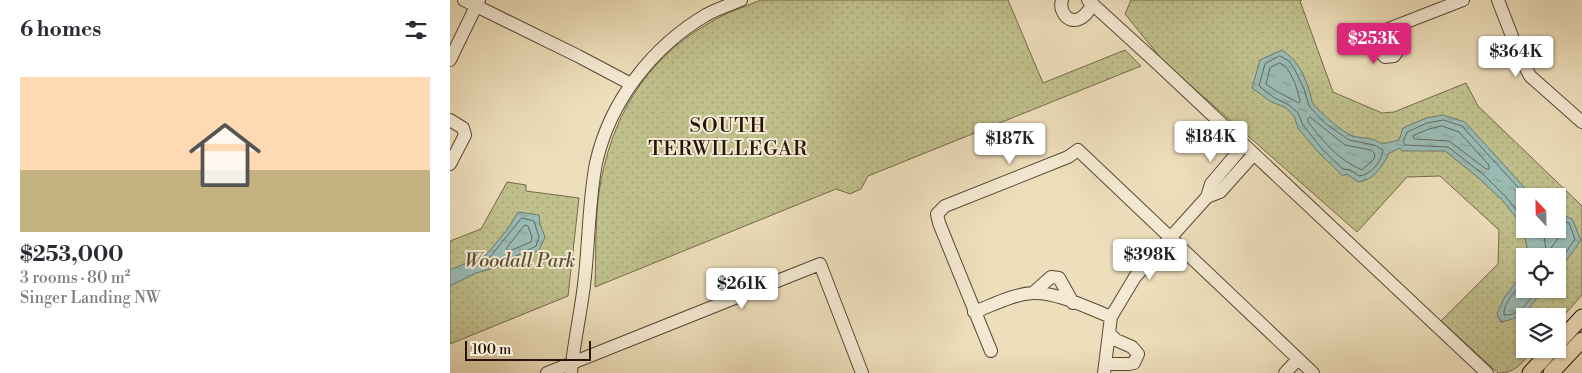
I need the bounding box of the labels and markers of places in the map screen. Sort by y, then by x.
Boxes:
pin: $253K [1339,22,1409,65]
pin: $364K [1481,36,1551,78]
pin: $184K [1176,120,1246,163]
pin: $187K [975,122,1045,165]
pin: $398K [1115,238,1185,281]
pin: $261K [707,268,777,310]

